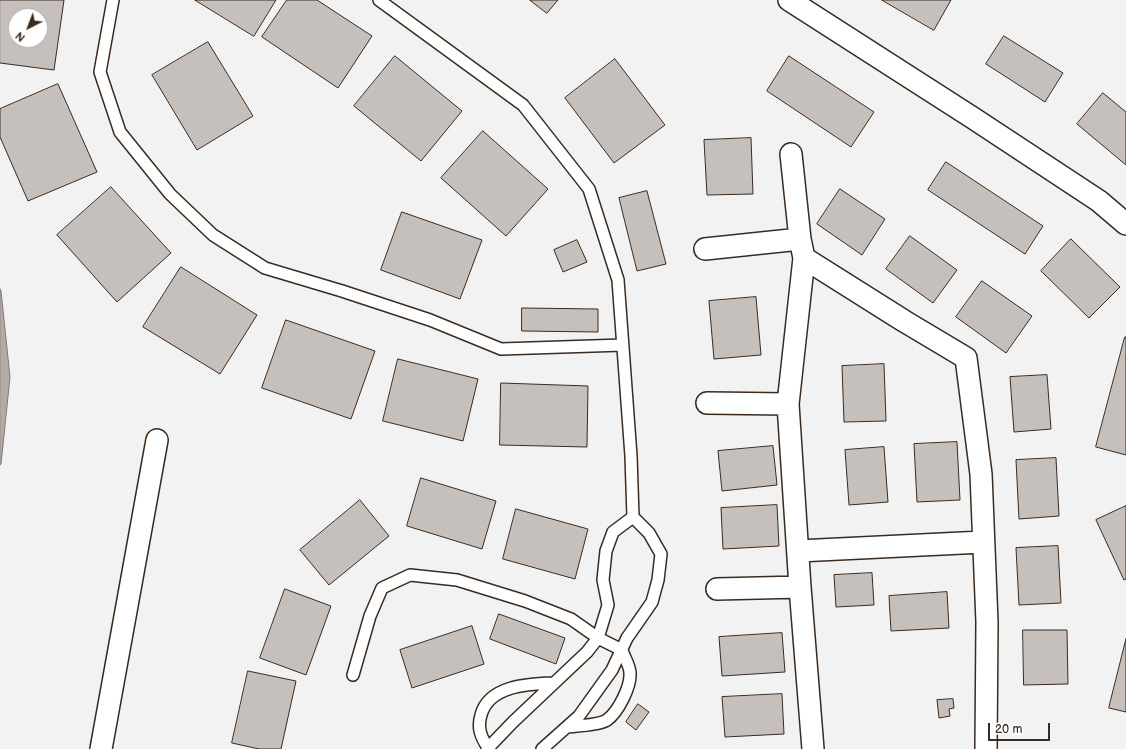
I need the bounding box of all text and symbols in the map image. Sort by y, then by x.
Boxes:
north arrow [8,8,48,48]
text: N [13,29,28,44]
scale bar [990,715,1052,741]
text: 20 m [995,722,1022,737]

